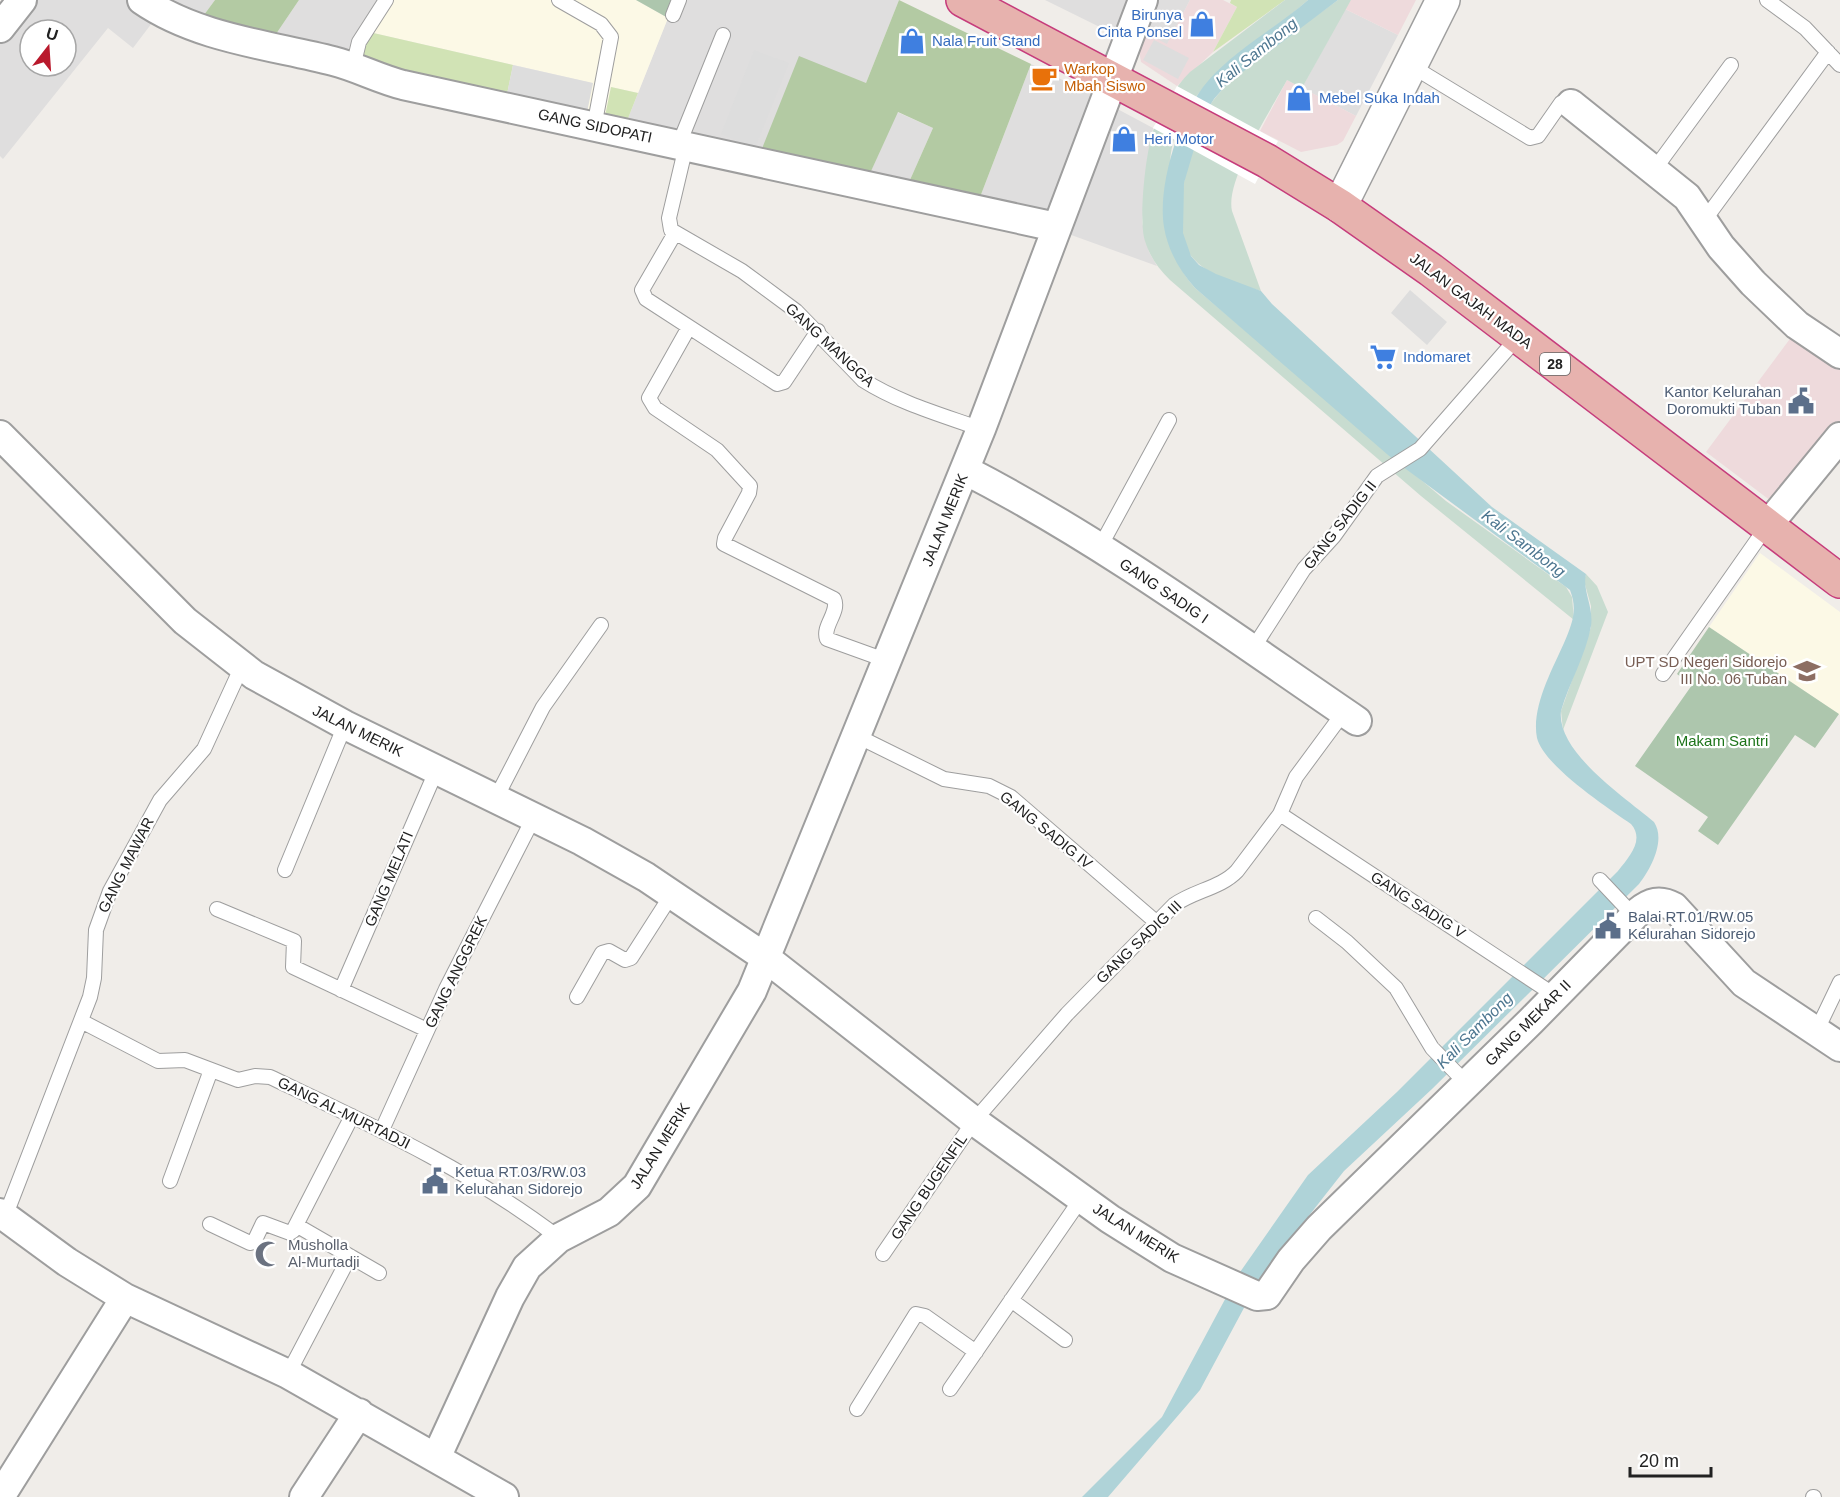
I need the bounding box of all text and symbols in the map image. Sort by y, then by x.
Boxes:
place label: Birunya Cinta Ponsel [1097,6,1183,40]
shop icon: Birunya Cinta Ponsel [1187,9,1217,39]
water label: Kali Sambong [1212,14,1300,90]
north arrow [18,18,78,78]
text: U [44,24,60,44]
shop icon: Nala Fruit Stand [897,26,927,56]
place label: Nala Fruit Stand [932,32,1040,49]
place label: Warkop Mbah Siswo [1064,60,1146,94]
cafe icon: Warkop Mbah Siswo [1029,63,1059,93]
shop icon: Mebel Suka Indah [1284,83,1314,113]
place label: Mebel Suka Indah [1319,89,1440,106]
street label: GANG SIDOPATI [537,105,654,146]
shop icon: Heri Motor [1109,124,1139,154]
place label: Heri Motor [1144,130,1214,147]
street label: JALAN GAJAH MADA [1407,249,1536,352]
street label: GANG MANGGA [782,299,878,390]
supermarket icon: Indomaret [1368,342,1398,372]
place label: Indomaret [1403,348,1471,365]
road number: 28 [1540,353,1570,375]
place label: Kantor Kelurahan Doromukti Tuban [1664,383,1781,417]
public building icon: Kantor Kelurahan Doromukti Tuban [1786,386,1816,416]
street label: JALAN MERIK [918,471,971,569]
street label: GANG SADIG II [1300,477,1379,572]
water label: Kali Sambong [1479,507,1569,580]
street label: GANG SADIG I [1117,555,1212,627]
place label: UPT SD Negeri Sidorejo III No. 06 Tuban [1625,653,1787,687]
school or university icon: UPT SD Negeri Sidorejo III No. 06 Tuban [1792,656,1822,686]
street label: JALAN MERIK [310,701,406,760]
park label: Makam Santri [1676,732,1768,749]
street label: GANG SADIG IV [997,787,1096,872]
street label: GANG MAWAR [94,814,157,915]
street label: GANG MELATI [361,829,416,929]
street label: GANG SADIG V [1368,868,1469,941]
street label: GANG SADIG III [1093,897,1185,987]
place label: Balai RT.01/RW.05 Kelurahan Sidorejo [1628,908,1756,942]
public building icon: Balai RT.01/RW.05 Kelurahan Sidorejo [1593,911,1623,941]
street label: GANG ANGGREK [421,913,490,1031]
street label: GANG MEKAR II [1481,976,1574,1069]
water label: Kali Sambong [1433,989,1516,1072]
street label: GANG AL-MURTADJI [275,1073,413,1152]
street label: JALAN MERIK [626,1100,693,1192]
street label: GANG BUGENFIL [887,1131,970,1243]
place label: Ketua RT.03/RW.03 Kelurahan Sidorejo [455,1163,586,1197]
public building icon: Ketua RT.03/RW.03 Kelurahan Sidorejo [420,1166,450,1196]
street label: JALAN MERIK [1090,1199,1182,1266]
place label: Musholla Al-Murtadji [288,1236,360,1270]
mosque icon: Musholla Al-Murtadji [253,1239,283,1269]
scale bar [1630,1440,1711,1478]
text: 20 m [1639,1451,1679,1471]

